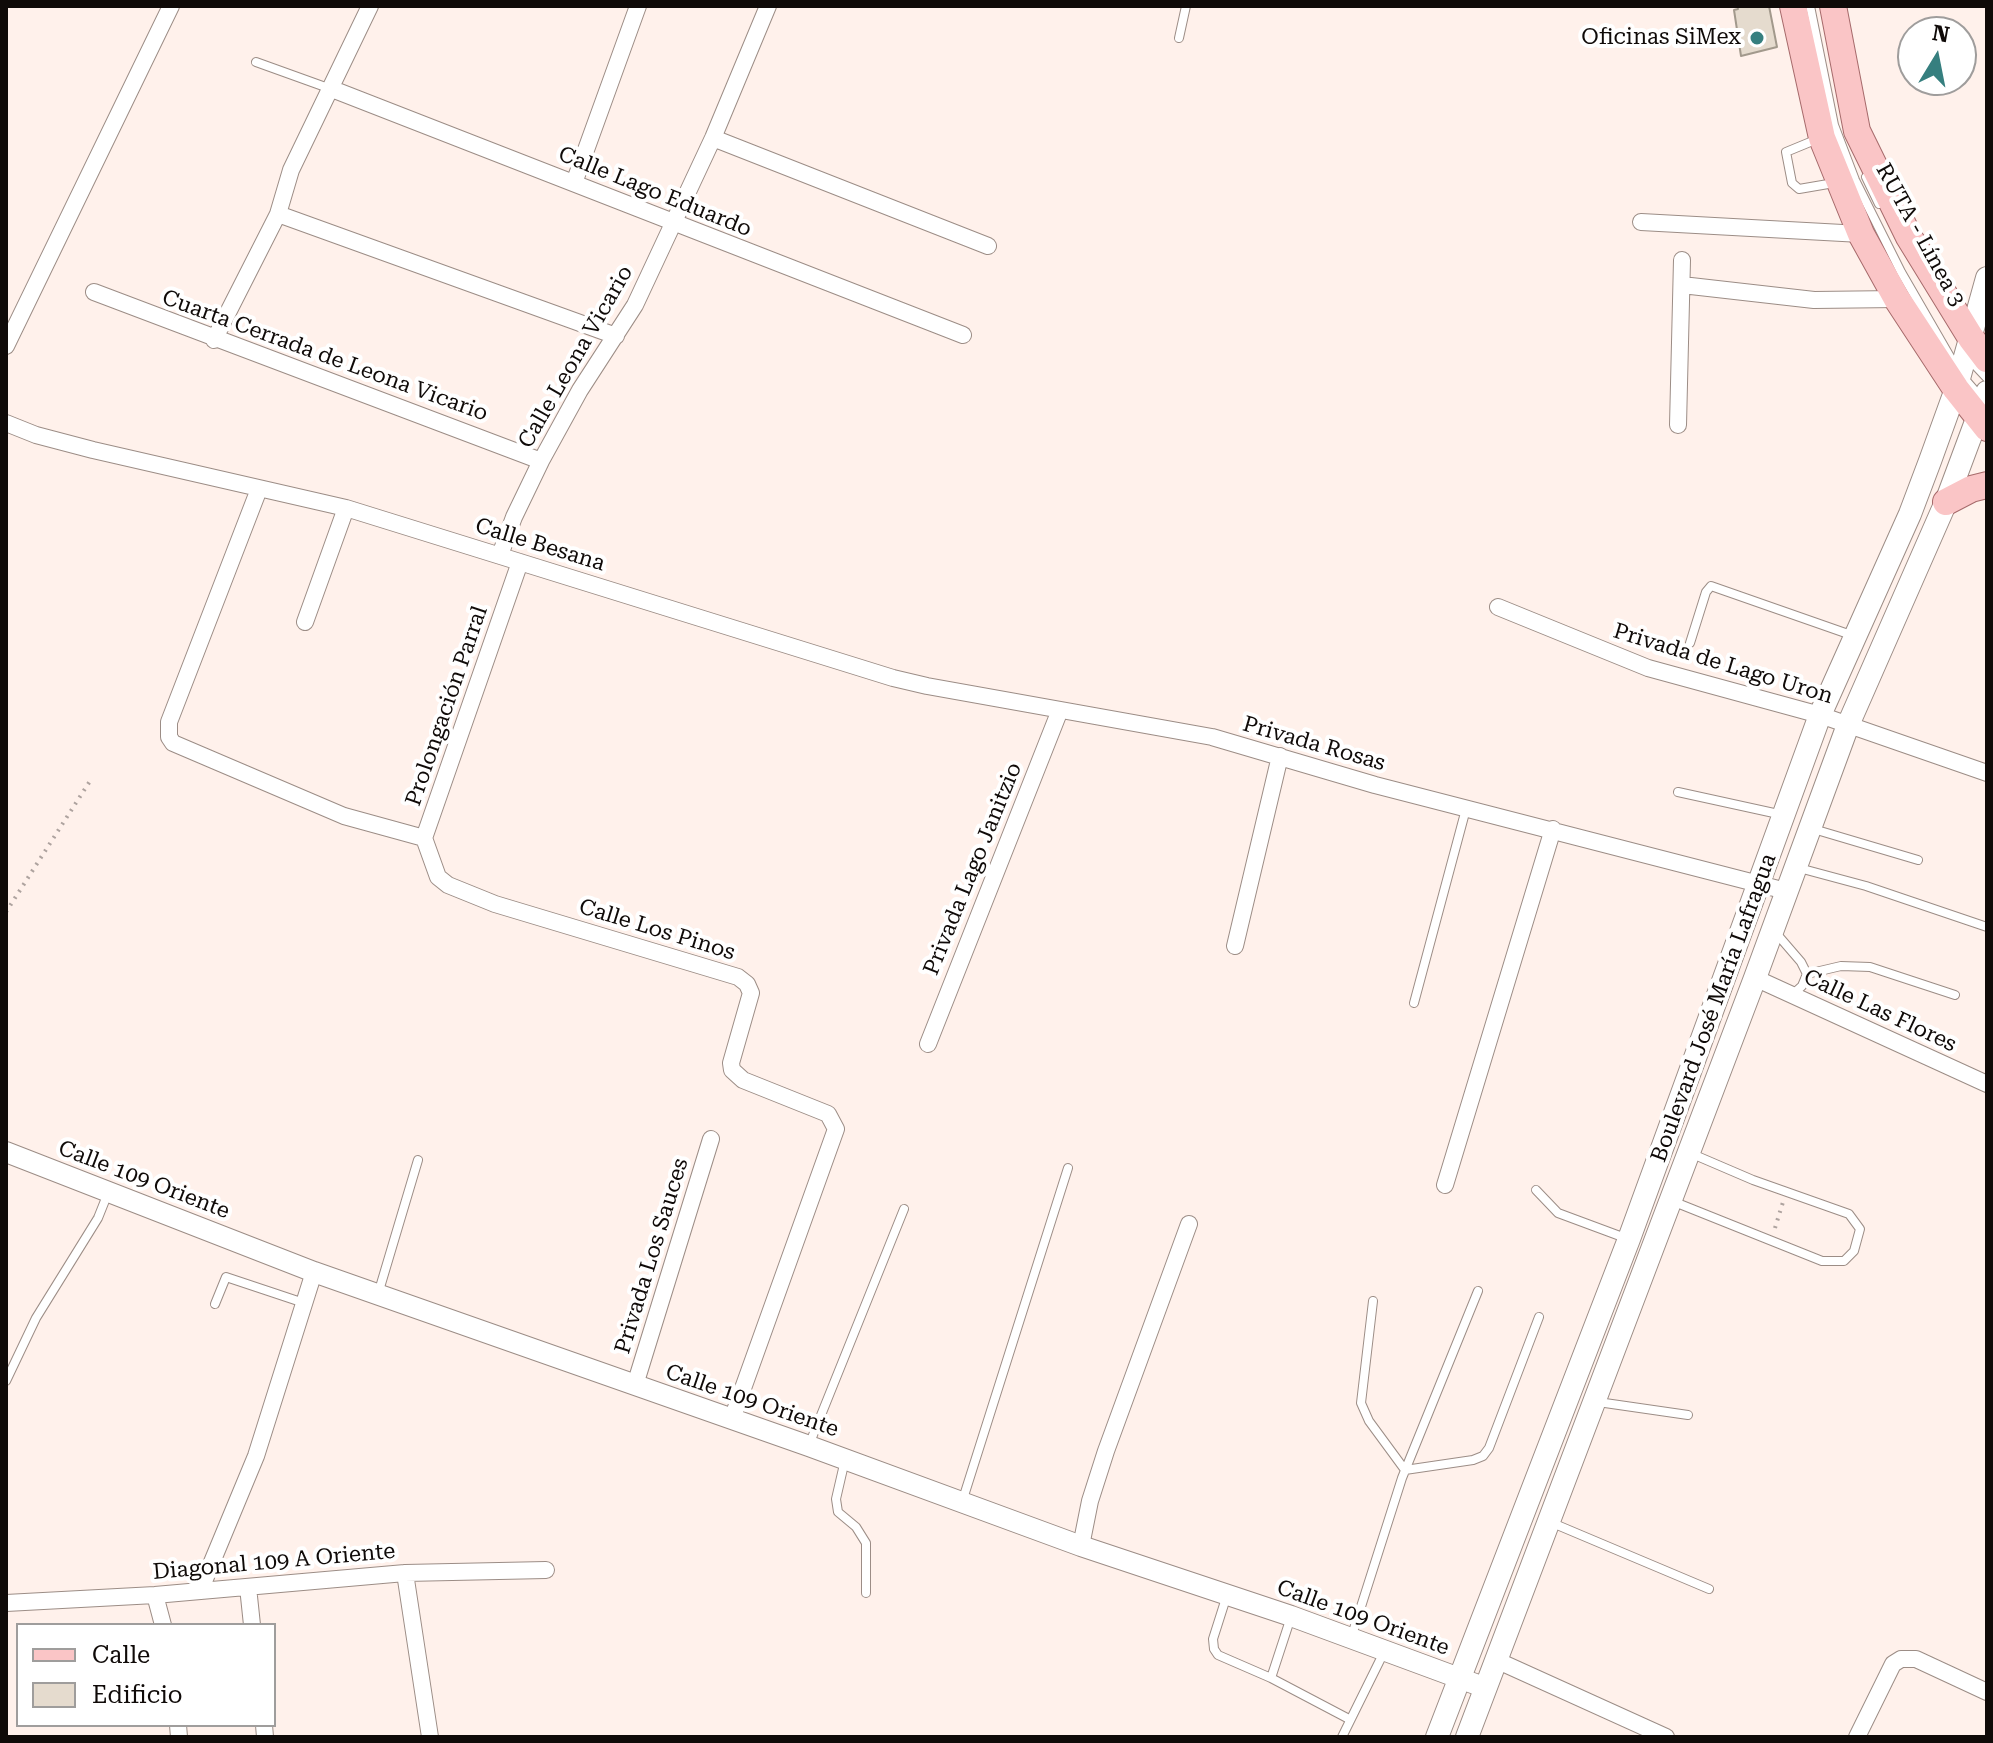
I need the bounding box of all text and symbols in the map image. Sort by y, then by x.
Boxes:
north arrow [1897,16,1977,96]
text: N [1930,20,1951,48]
place label: Oficinas SiMex [1581,25,1741,51]
marker: Oficinas SiMex [1748,29,1766,47]
street label: Calle Lago Eduardo [555,141,755,243]
street label: RUTA - Línea 3 [1870,159,1970,311]
street label: Calle Leona Vicario [513,261,639,453]
street label: Cuarta Cerrada de Leona Vicario [159,285,491,427]
street label: Calle Besana [472,513,608,577]
street label: Prolongación Parral [400,603,494,809]
street label: Privada de Lago Uron [1610,618,1836,710]
street label: Privada Rosas [1240,711,1388,777]
street label: Privada Lago Janitzio [918,759,1028,979]
street label: Boulevard José María Lafragua [1646,850,1782,1166]
street label: Calle Los Pinos [576,894,738,966]
street label: Calle Las Flores [1799,964,1961,1058]
street label: Calle 109 Oriente [55,1135,233,1225]
street label: Privada Los Sauces [610,1155,694,1357]
street label: Calle 109 Oriente [662,1359,842,1443]
street label: Diagonal 109 A Oriente [152,1538,396,1586]
street label: Calle 109 Oriente [1273,1575,1453,1661]
legend [16,1623,276,1727]
text: Calle [92,1641,150,1669]
text: Edificio [92,1681,183,1709]

